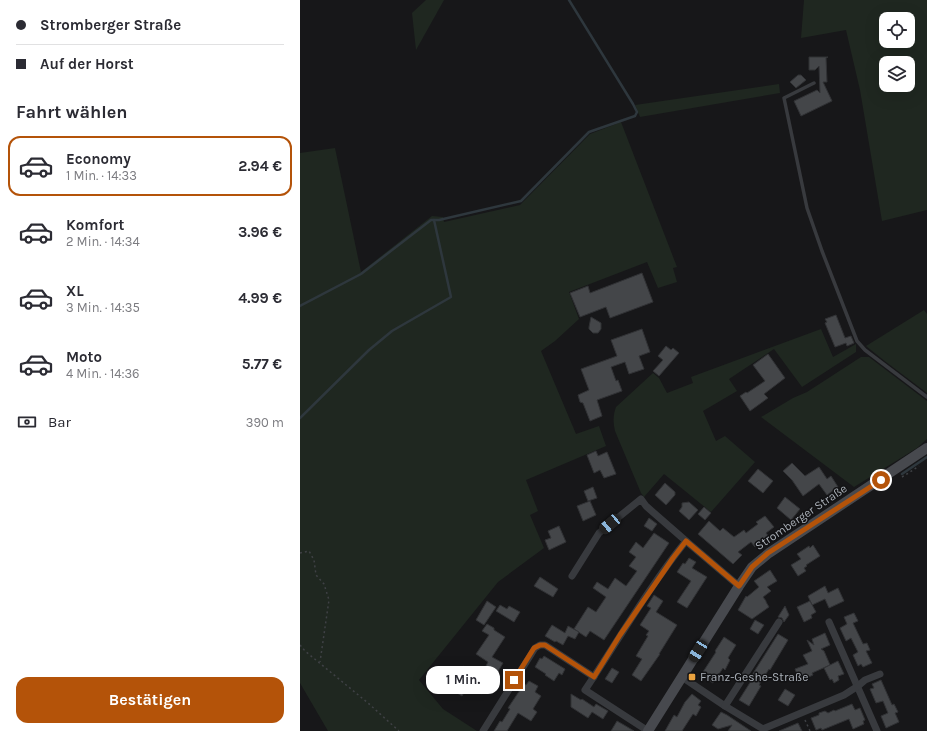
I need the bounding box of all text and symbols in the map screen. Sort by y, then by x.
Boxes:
map controls [879,12,915,92]
button: locate [879,12,915,48]
text: Stromberger Straße [40,16,181,34]
text: Auf der Horst [40,55,134,73]
button: layers [879,56,915,92]
text: Fahrt wählen [16,101,128,123]
icon: car [18,148,54,184]
text: Economy [66,150,131,168]
text: 2.94 € [238,157,282,175]
text: 1 Min. · 14:33 [66,168,137,183]
icon: car [18,214,54,250]
text: Komfort [66,216,124,234]
text: 3.96 € [238,223,282,241]
text: 2 Min. · 14:34 [66,234,140,249]
icon: car [18,280,54,316]
text: XL [66,282,84,300]
text: 4.99 € [238,289,282,307]
text: 3 Min. · 14:35 [66,300,140,315]
icon: car [18,346,54,382]
text: Moto [66,348,102,366]
text: 5.77 € [242,355,282,373]
text: 4 Min. · 14:36 [66,366,140,381]
icon: cash [16,411,38,433]
text: Bar [48,413,71,431]
text: 390 m [246,415,284,430]
route start [872,471,890,489]
street label: Stromberger Straße [752,481,850,553]
car [597,512,623,536]
car [687,638,709,664]
callout: 1 Min. [426,666,500,694]
place label: Franz-Geshe-Straße [700,670,808,684]
route end [505,671,523,689]
text: 1 Min. [446,672,480,687]
marker: Franz-Geshe-Straße [687,672,697,682]
button: Bestätigen [16,677,284,723]

